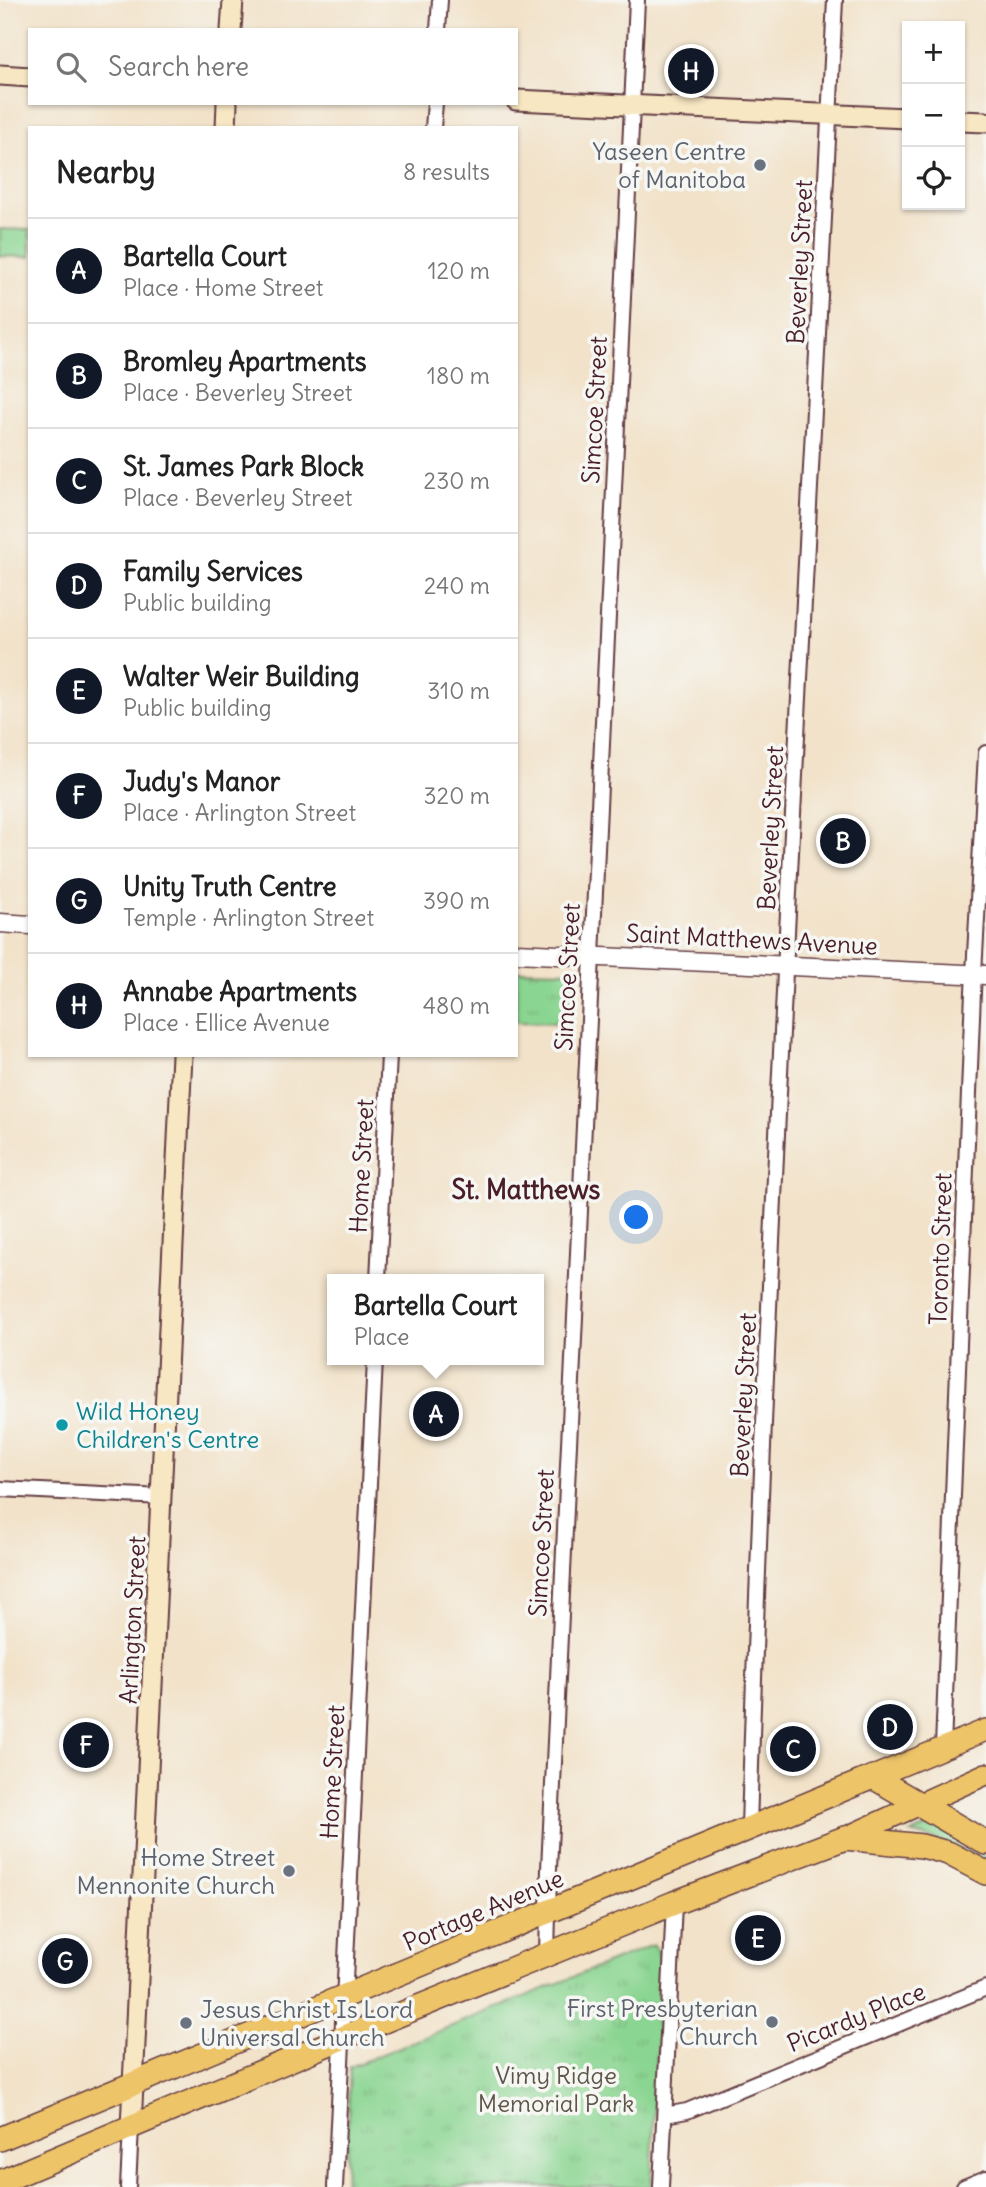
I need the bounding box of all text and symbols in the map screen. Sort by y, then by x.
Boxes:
map controls [902,21,965,210]
button: + [902,21,965,84]
search box [28,28,518,105]
pin: H [668,45,714,97]
icon: search [52,48,90,86]
text: Search here [108,50,249,83]
button: − [902,84,965,147]
place label: Yaseen Centre of Manitoba [592,136,746,194]
button: locate [902,147,965,210]
text: Nearby [56,153,156,191]
text: 8 results [403,157,490,186]
marker: Yaseen Centre of Manitoba [752,157,768,173]
street label: Beverley Street [780,179,818,345]
text: Bartella Court [123,240,287,273]
text: A [72,256,86,285]
text: 120 m [427,256,490,285]
text: Place · Home Street [123,273,324,302]
street label: Simcoe Street [575,335,613,485]
text: Bromley Apartments [123,345,367,378]
text: B [71,361,87,390]
text: 180 m [427,361,490,390]
text: Place · Beverley Street [123,378,353,407]
text: St. James Park Block [123,450,364,483]
text: C [71,466,87,495]
text: 230 m [424,466,490,495]
text: Place · Beverley Street [123,483,353,512]
text: Family Services [123,555,303,588]
text: D [71,571,87,600]
text: 240 m [424,571,490,600]
text: Public building [123,588,272,617]
text: Walter Weir Building [123,660,360,693]
text: E [72,676,86,705]
text: 310 m [427,676,490,705]
text: Public building [123,693,272,722]
street label: Beverley Street [751,745,789,911]
text: Judy's Manor [123,765,280,798]
text: F [72,781,86,810]
text: 320 m [424,781,490,810]
text: Place · Arlington Street [123,798,356,827]
pin: B [820,815,866,867]
text: Unity Truth Centre [123,870,337,903]
text: G [71,886,87,915]
text: 390 m [423,886,490,915]
street label: Simcoe Street [548,902,586,1052]
text: Temple · Arlington Street [123,903,374,932]
street label: Saint Matthews Avenue [625,917,879,961]
text: Annabe Apartments [123,975,357,1008]
text: H [71,991,87,1020]
text: 480 m [423,991,490,1020]
text: Place · Ellice Avenue [123,1008,330,1037]
street label: Home Street [343,1098,379,1234]
street label: Toronto Street [922,1172,958,1326]
district label: St. Matthews [452,1173,601,1206]
your location [619,1200,653,1234]
popup [327,1274,544,1365]
text: Bartella Court [354,1289,517,1322]
street label: Beverley Street [724,1312,762,1478]
text: Place [354,1322,409,1351]
pin: A [413,1388,459,1440]
place label: Wild Honey Children's Centre [76,1396,259,1454]
marker: Wild Honey Children's Centre [54,1417,70,1433]
street label: Simcoe Street [522,1468,560,1618]
street label: Arlington Street [113,1535,151,1705]
pin: D [867,1701,913,1753]
street label: Home Street [314,1704,350,1840]
pin: F [63,1719,109,1771]
pin: C [770,1723,816,1775]
place label: Home Street Mennonite Church [77,1842,275,1900]
marker: Home Street Mennonite Church [281,1863,297,1879]
street label: Portage Avenue [398,1863,568,1957]
pin: E [735,1912,781,1964]
pin: G [42,1935,88,1987]
street label: Picardy Place [782,1976,930,2058]
place label: First Presbyterian Church [567,1993,758,2051]
place label: Jesus Christ Is Lord Universal Church [200,1994,413,2052]
marker: First Presbyterian Church [764,2014,780,2030]
marker: Jesus Christ Is Lord Universal Church [178,2015,194,2031]
park label: Vimy Ridge Memorial Park [478,2060,634,2118]

